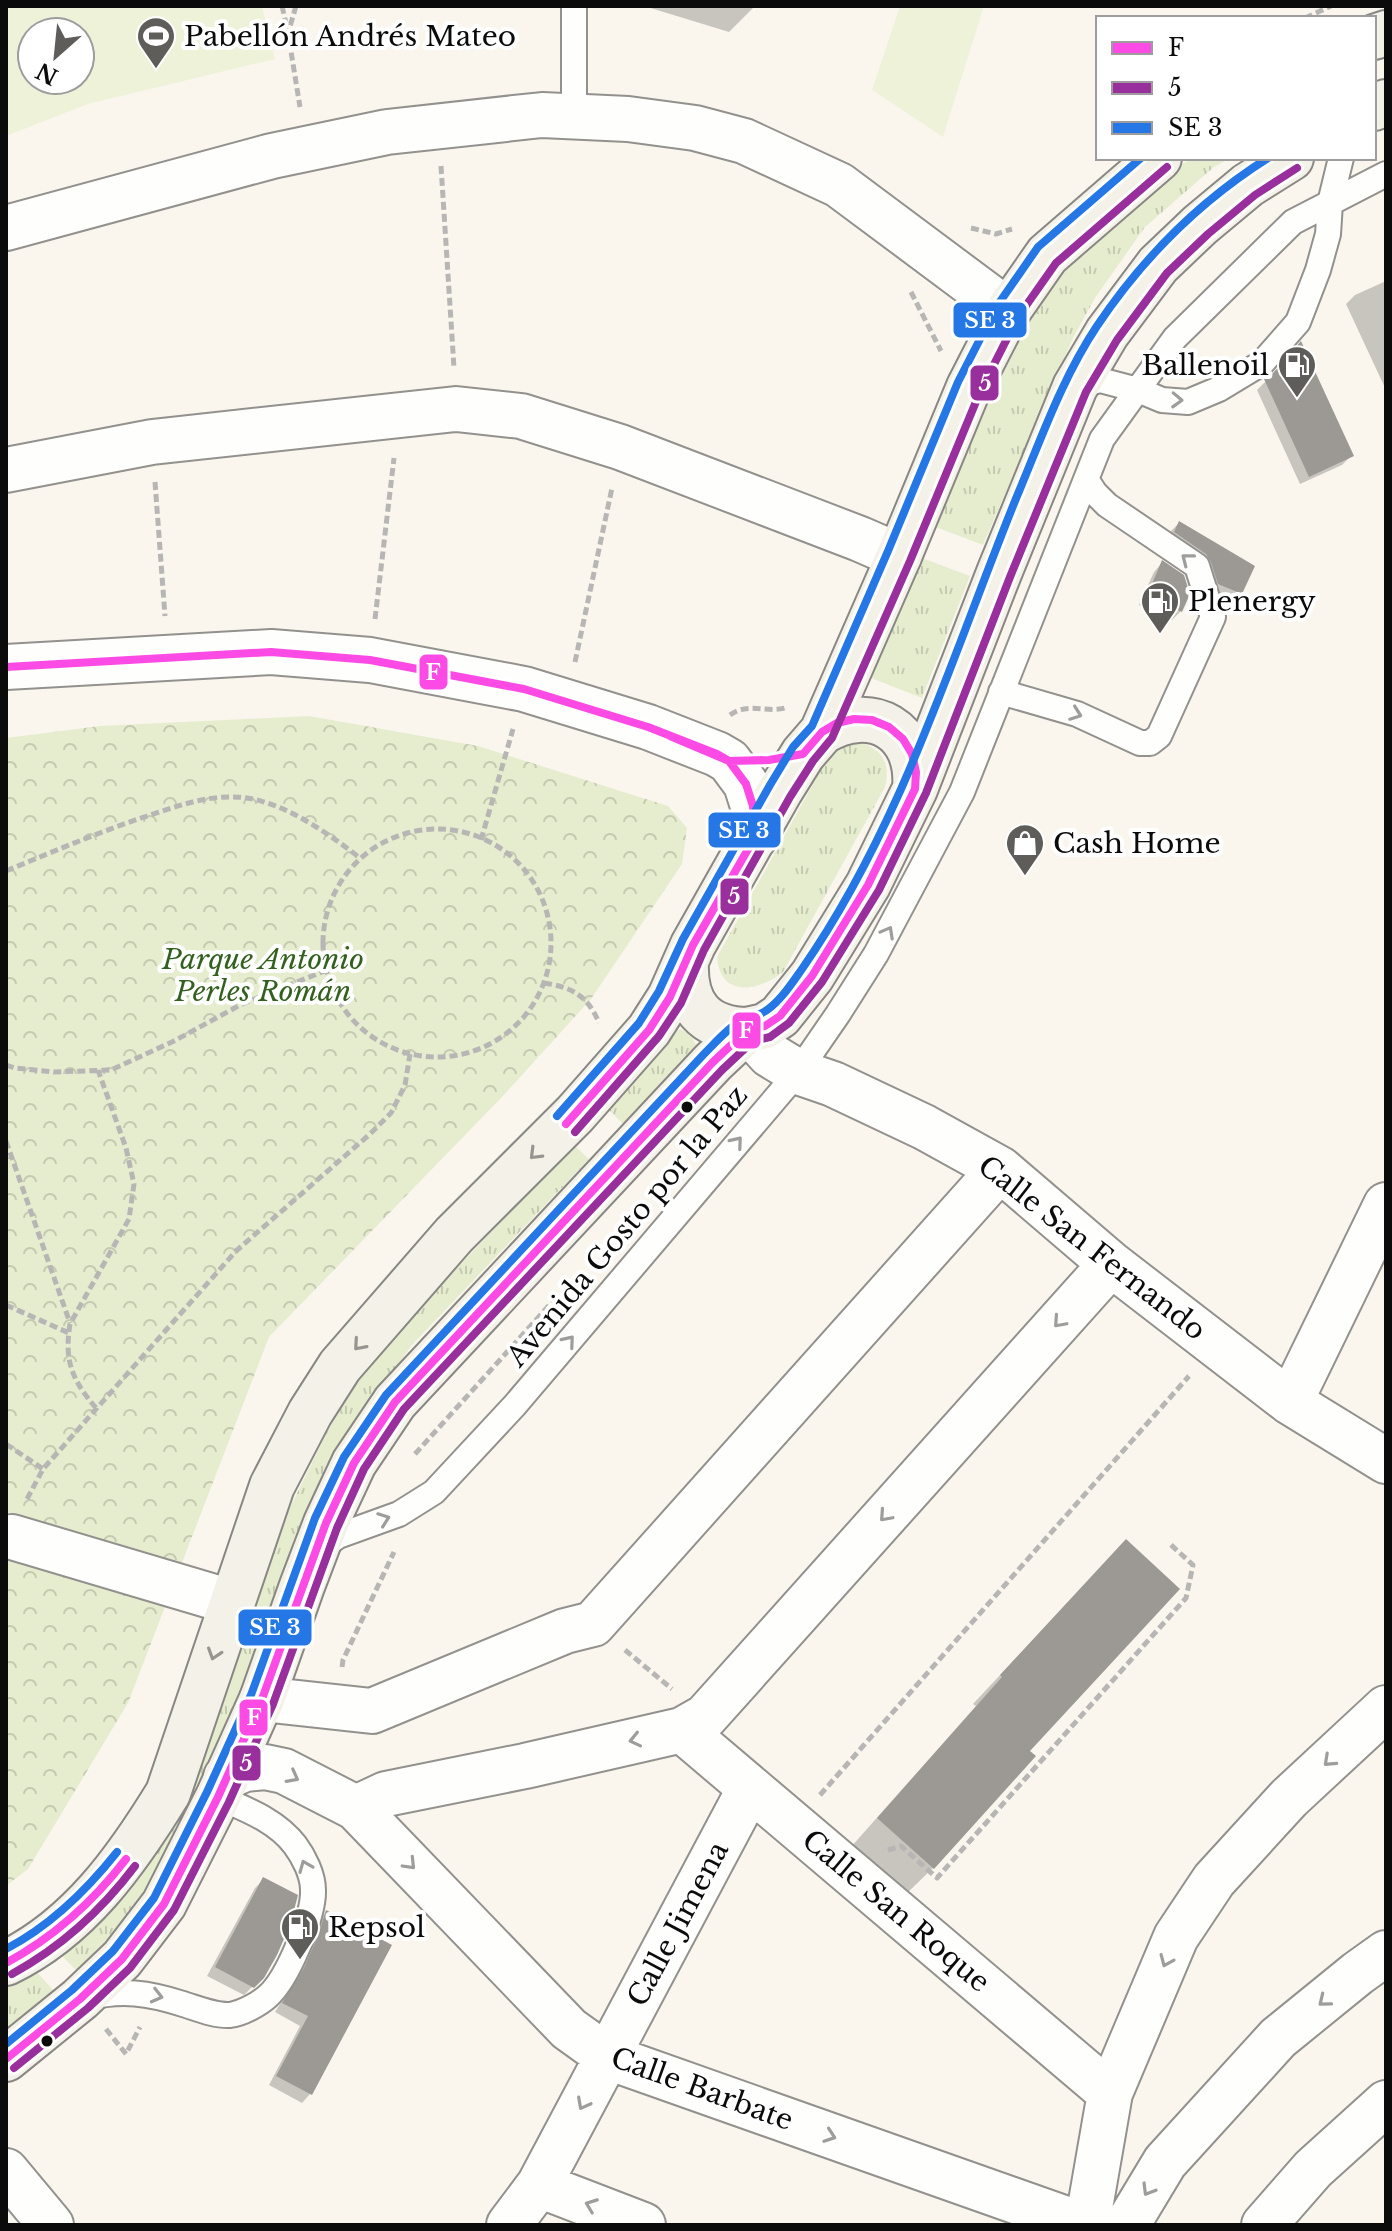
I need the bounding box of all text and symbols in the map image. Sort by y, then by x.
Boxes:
sports icon: Pabellón Andrés Mateo [135,15,177,70]
north arrow [16,16,96,96]
legend [1096,16,1376,160]
place label: Pabellón Andrés Mateo [184,19,516,54]
text: F [1168,33,1184,62]
text: N [32,57,62,90]
text: 5 [1168,73,1182,102]
text: SE 3 [1168,113,1223,142]
line badge: SE 3 [952,301,1028,339]
text: SE 3 [964,307,1016,334]
fuel station icon: Ballenoil [1276,344,1318,399]
place label: Ballenoil [1142,348,1269,383]
line badge: 5 [969,364,1000,402]
text: 5 [978,370,992,397]
one-way arrow [1171,392,1184,409]
one-way arrow [1181,555,1196,569]
fuel station icon: Plenergy [1139,580,1181,635]
place label: Plenergy [1188,584,1316,619]
line badge: F [418,653,449,691]
text: F [425,659,441,686]
one-way arrow [1068,705,1082,721]
line badge: SE 3 [707,811,782,849]
text: SE 3 [718,817,770,844]
shop icon: Cash Home [1004,822,1046,877]
place label: Cash Home [1053,826,1221,861]
line badge: 5 [719,877,750,916]
text: 5 [727,883,741,910]
one-way arrow [878,926,894,940]
park label: Parque Antonio Perles Román [161,942,364,1009]
line badge: F [731,1011,762,1050]
text: F [738,1017,754,1044]
street label: Avenida Gosto por la Paz [498,1078,755,1374]
unlabelled marker [679,1099,695,1115]
one-way arrow [727,1137,742,1152]
one-way arrow [530,1145,544,1159]
street label: Calle San Fernando [971,1148,1213,1348]
one-way arrow [1054,1313,1069,1328]
one-way arrow [354,1335,368,1350]
one-way arrow [559,1336,574,1350]
one-way arrow [880,1507,895,1521]
one-way arrow [376,1512,390,1529]
line badge: SE 3 [237,1608,313,1647]
text: SE 3 [249,1614,301,1641]
one-way arrow [207,1646,223,1660]
line badge: F [238,1698,269,1737]
text: F [246,1704,262,1731]
one-way arrow [629,1731,643,1748]
line badge: 5 [231,1744,262,1782]
text: 5 [239,1750,253,1777]
one-way arrow [1323,1752,1338,1766]
one-way arrow [285,1767,299,1782]
street label: Calle San Roque [795,1822,997,2000]
street label: Calle Jimena [620,1835,736,2012]
one-way arrow [401,1855,415,1869]
one-way arrow [298,1860,315,1874]
fuel station icon: Repsol [279,1906,321,1961]
place label: Repsol [328,1910,425,1945]
one-way arrow [1159,1953,1175,1967]
one-way arrow [150,1987,164,2004]
one-way arrow [1319,1991,1333,2006]
unlabelled marker [39,2033,55,2049]
street label: Calle Barbate [606,2040,798,2138]
one-way arrow [577,2096,592,2111]
one-way arrow [822,2126,836,2142]
one-way arrow [1142,2181,1158,2196]
one-way arrow [585,2198,599,2215]

